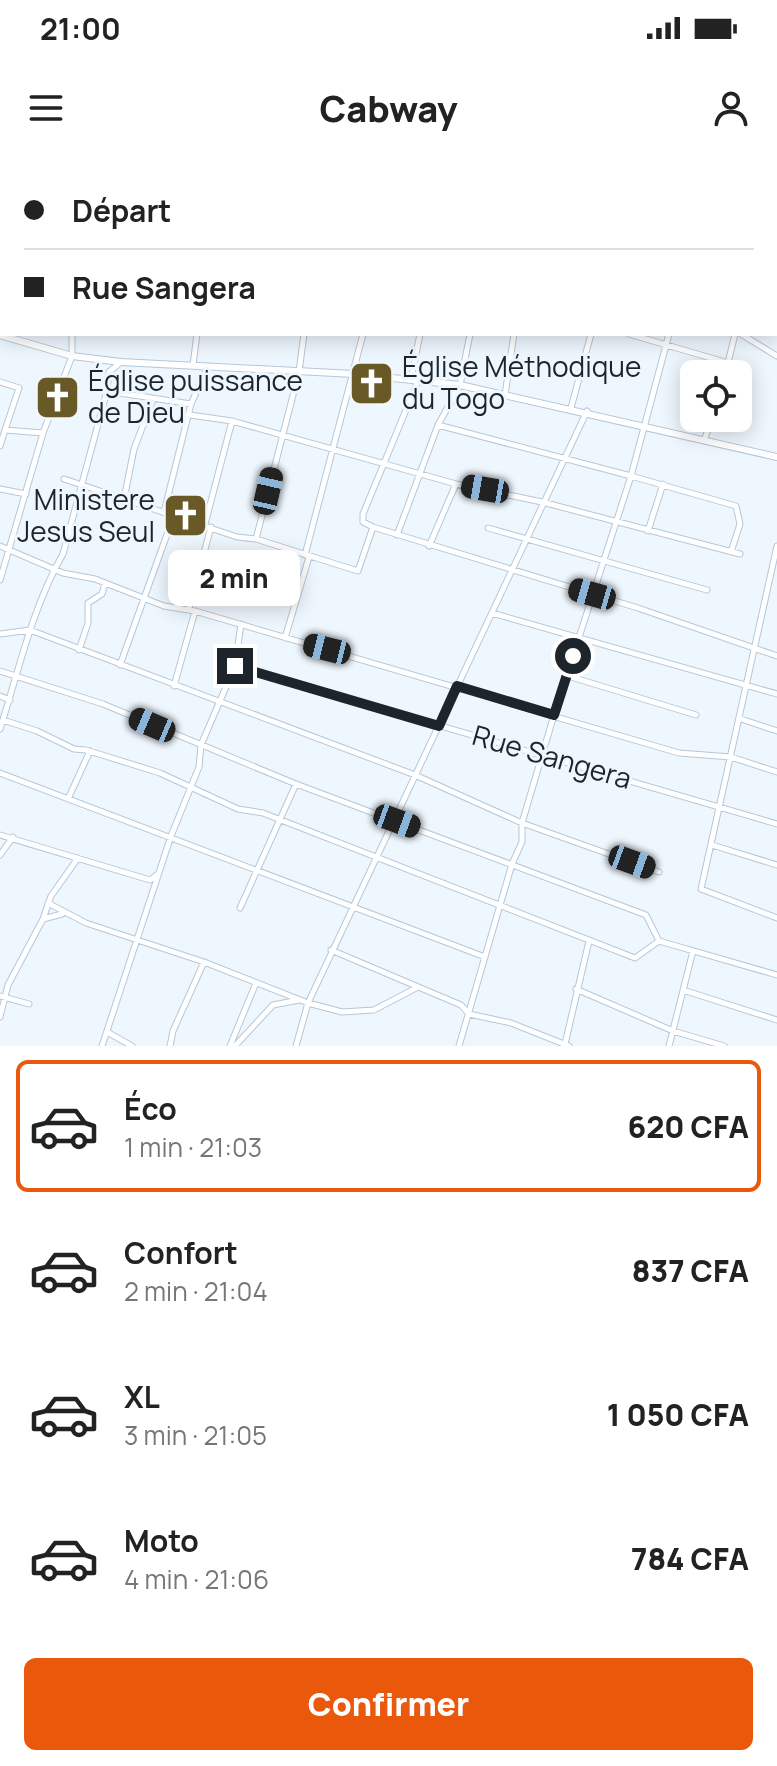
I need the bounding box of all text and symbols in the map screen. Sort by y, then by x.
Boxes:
text: 21:00 [40,8,121,49]
text: Cabway [319,84,458,133]
icon: menu [24,86,68,130]
icon: person [709,86,753,130]
text: Départ [72,190,171,231]
text: Rue Sangera [72,267,256,308]
place label: Église Méthodique du Togo [402,347,641,417]
church icon: Église Méthodique du Togo [347,359,395,407]
map controls [680,360,752,432]
button: locate [680,360,752,432]
place label: Église puissance de Dieu [88,361,303,431]
church icon: Église puissance de Dieu [33,373,81,421]
car [251,465,285,517]
car [459,473,511,505]
place label: Ministere Jesus Seul [17,480,155,550]
church icon: Ministere Jesus Seul [162,492,210,540]
callout: 2 min [169,550,301,606]
text: 2 min [200,560,268,596]
car [566,576,618,612]
car [301,632,353,666]
route start [555,638,591,674]
route end [217,648,253,684]
car [125,705,179,745]
street label: Rue Sangera [468,715,636,797]
car [370,802,424,840]
car [605,843,659,881]
text: Éco [124,1088,177,1129]
icon: car [28,1090,100,1162]
text: 620 CFA [628,1106,749,1147]
text: 1 min · 21:03 [124,1129,262,1165]
text: Confort [124,1232,238,1273]
icon: car [28,1234,100,1306]
text: 837 CFA [632,1250,749,1291]
text: 2 min · 21:04 [124,1273,268,1309]
text: XL [124,1376,160,1417]
icon: car [28,1378,100,1450]
text: 1 050 CFA [607,1394,749,1435]
text: 3 min · 21:05 [124,1417,267,1453]
text: Moto [124,1520,199,1561]
icon: car [28,1522,100,1594]
text: 784 CFA [631,1538,749,1579]
text: 4 min · 21:06 [124,1561,269,1597]
button: Confirmer [24,1658,753,1750]

